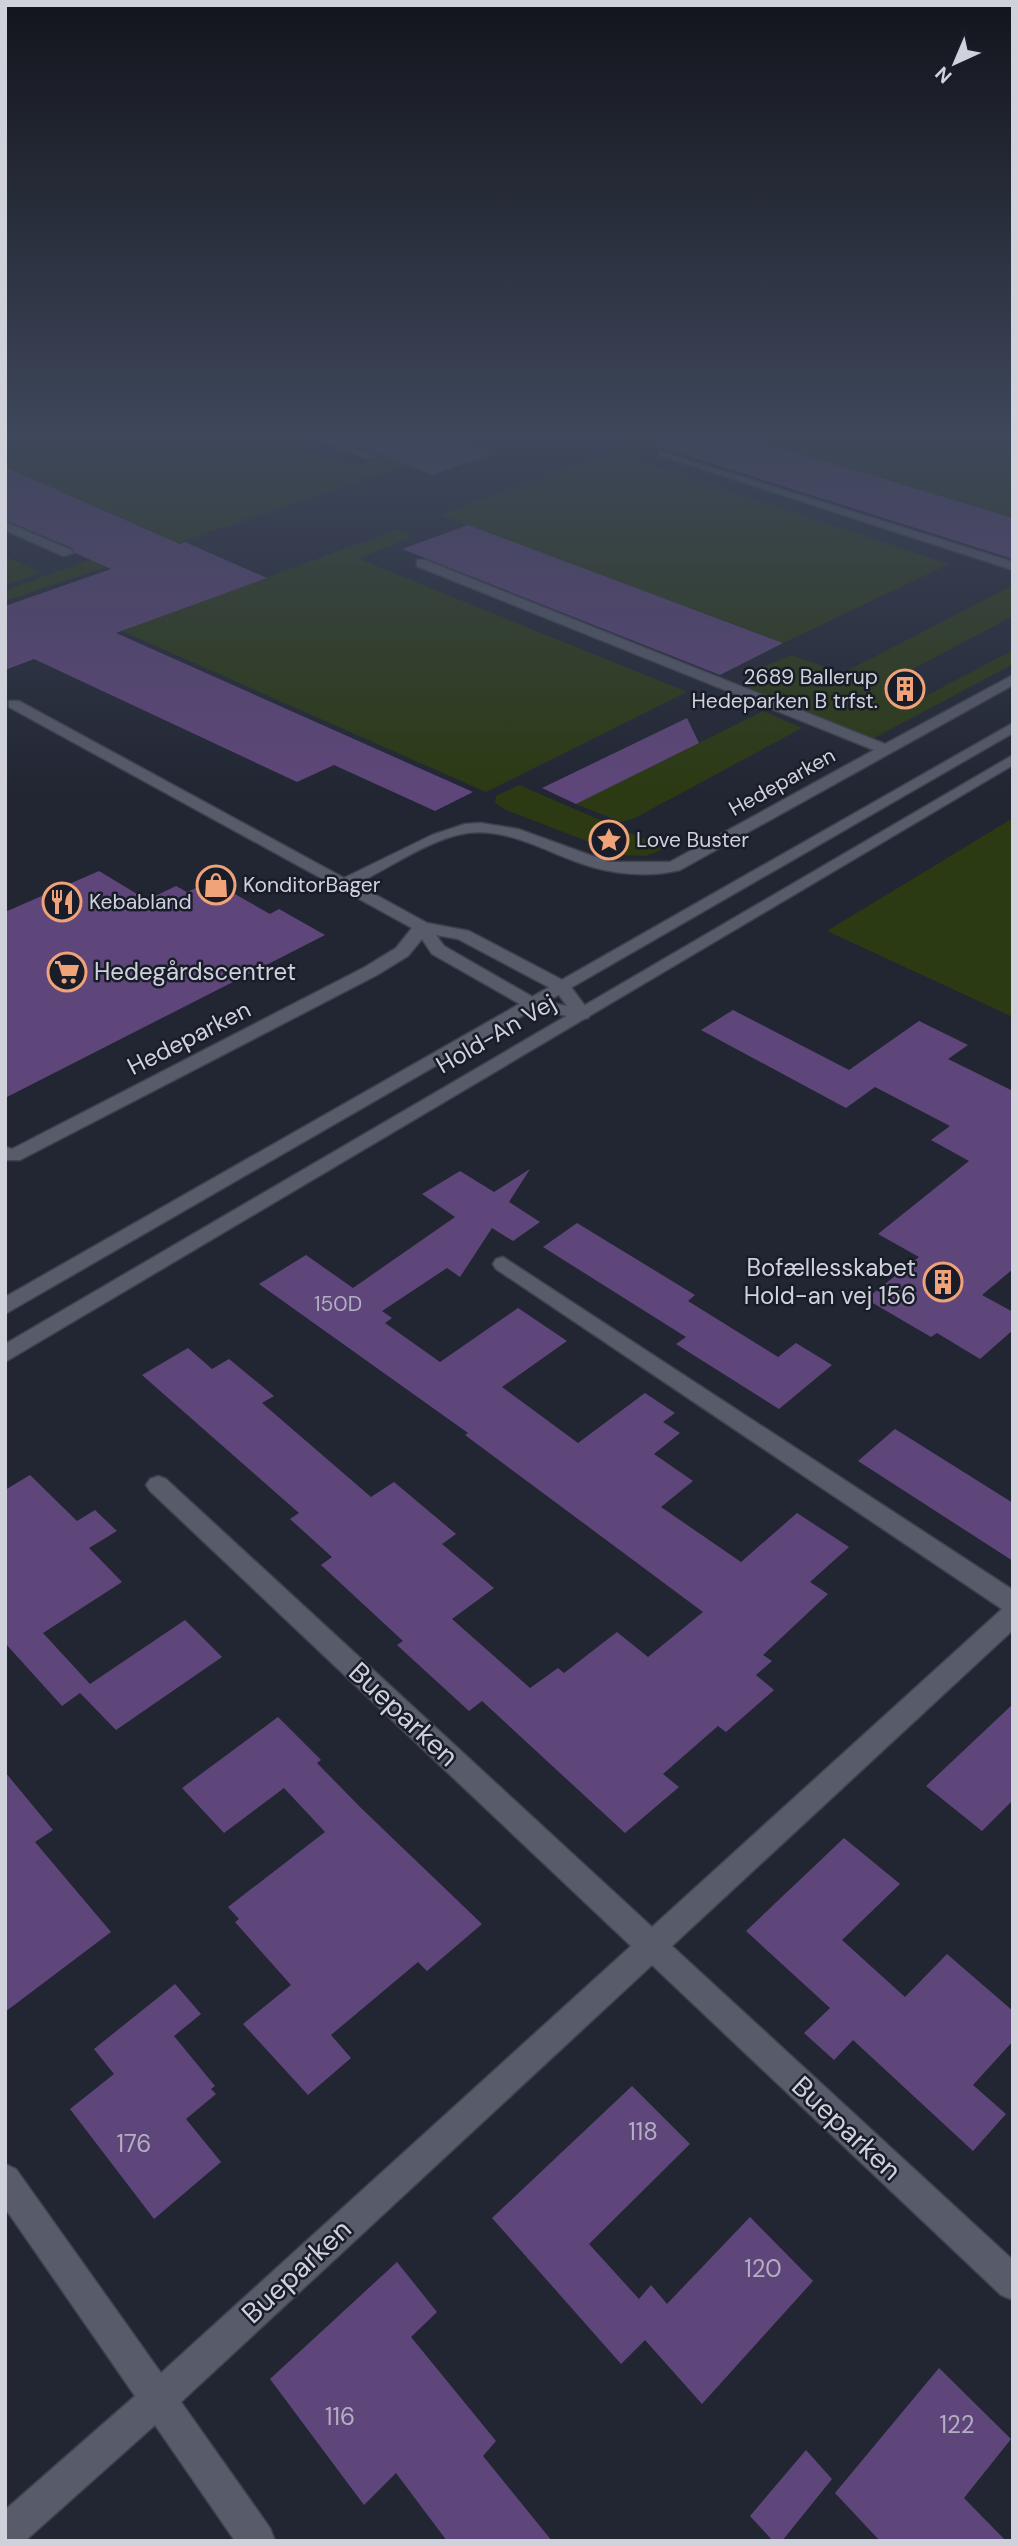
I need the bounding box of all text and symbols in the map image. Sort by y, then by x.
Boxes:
north arrow [920,28,990,98]
text: N [930,61,957,89]
place label: 2689 Ballerup Hedeparken B trfst. [691,663,878,715]
building icon: 2689 Ballerup Hedeparken B trfst. [884,668,926,710]
street label: Hedeparken [724,741,840,823]
place icon: Love Buster [588,819,630,861]
place label: Love Buster [636,826,749,854]
shop icon: KonditorBager [195,864,237,906]
place label: KonditorBager [243,871,381,899]
restaurant icon: Kebabland [41,881,83,923]
place label: Kebabland [89,888,192,916]
supermarket icon: Hedegårdscentret [46,951,88,993]
place label: Hedegårdscentret [94,956,296,987]
street label: Hold-An Vej [430,987,561,1080]
street label: Hedeparken [122,993,256,1082]
place label: Bofællesskabet Hold-an vej 156 [744,1252,916,1311]
building icon: Bofællesskabet Hold-an vej 156 [922,1261,964,1303]
house number: 150D [314,1290,362,1318]
street label: Bueparken [341,1654,466,1775]
street label: Bueparken [784,2068,909,2189]
house number: 118 [628,2116,658,2147]
house number: 176 [117,2128,151,2159]
street label: Bueparken [234,2211,359,2332]
house number: 120 [744,2253,782,2284]
house number: 116 [325,2401,355,2432]
house number: 122 [939,2409,975,2440]

